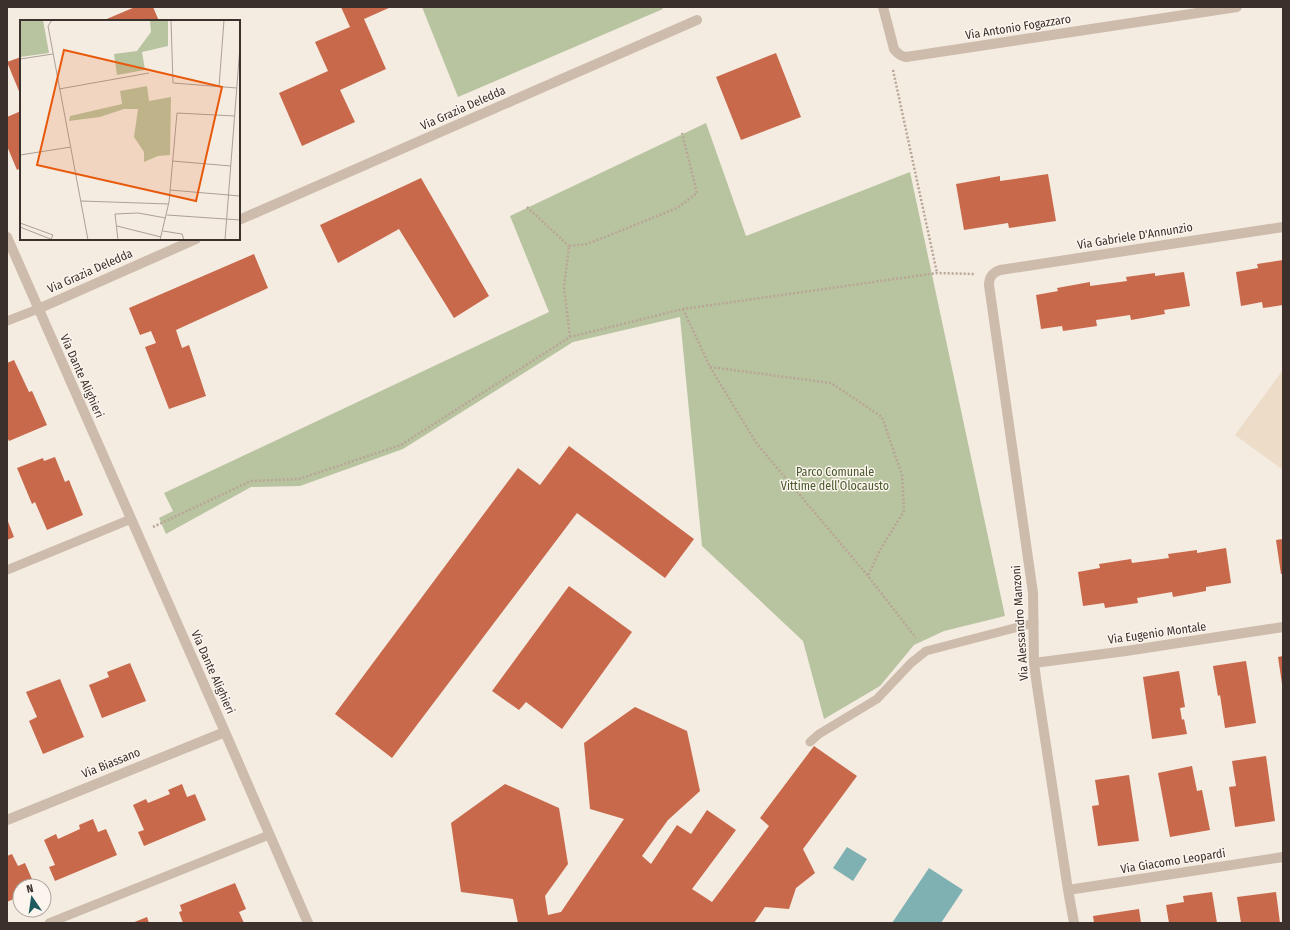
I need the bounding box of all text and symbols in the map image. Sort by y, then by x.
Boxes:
street label: Via Antonio Fogazzaro [964,12,1072,42]
inset map [20,20,240,240]
street label: Via Grazia Deledda [418,83,508,133]
street label: Via Gabriele D'Annunzio [1076,220,1194,252]
street label: Via Grazia Deledda [45,246,135,296]
street label: Via Dante Alighieri [57,332,107,420]
park label: Parco Comunale Vittime dell’Olocausto [781,465,889,493]
street label: Via Alessandro Manzoni [1009,565,1031,681]
street label: Via Eugenio Montale [1107,619,1207,647]
street label: Via Dante Alighieri [188,628,238,716]
street label: Via Biassano [80,745,142,781]
street label: Via Giacomo Leopardi [1120,846,1226,876]
north arrow [12,878,52,918]
text: N [25,882,35,896]

